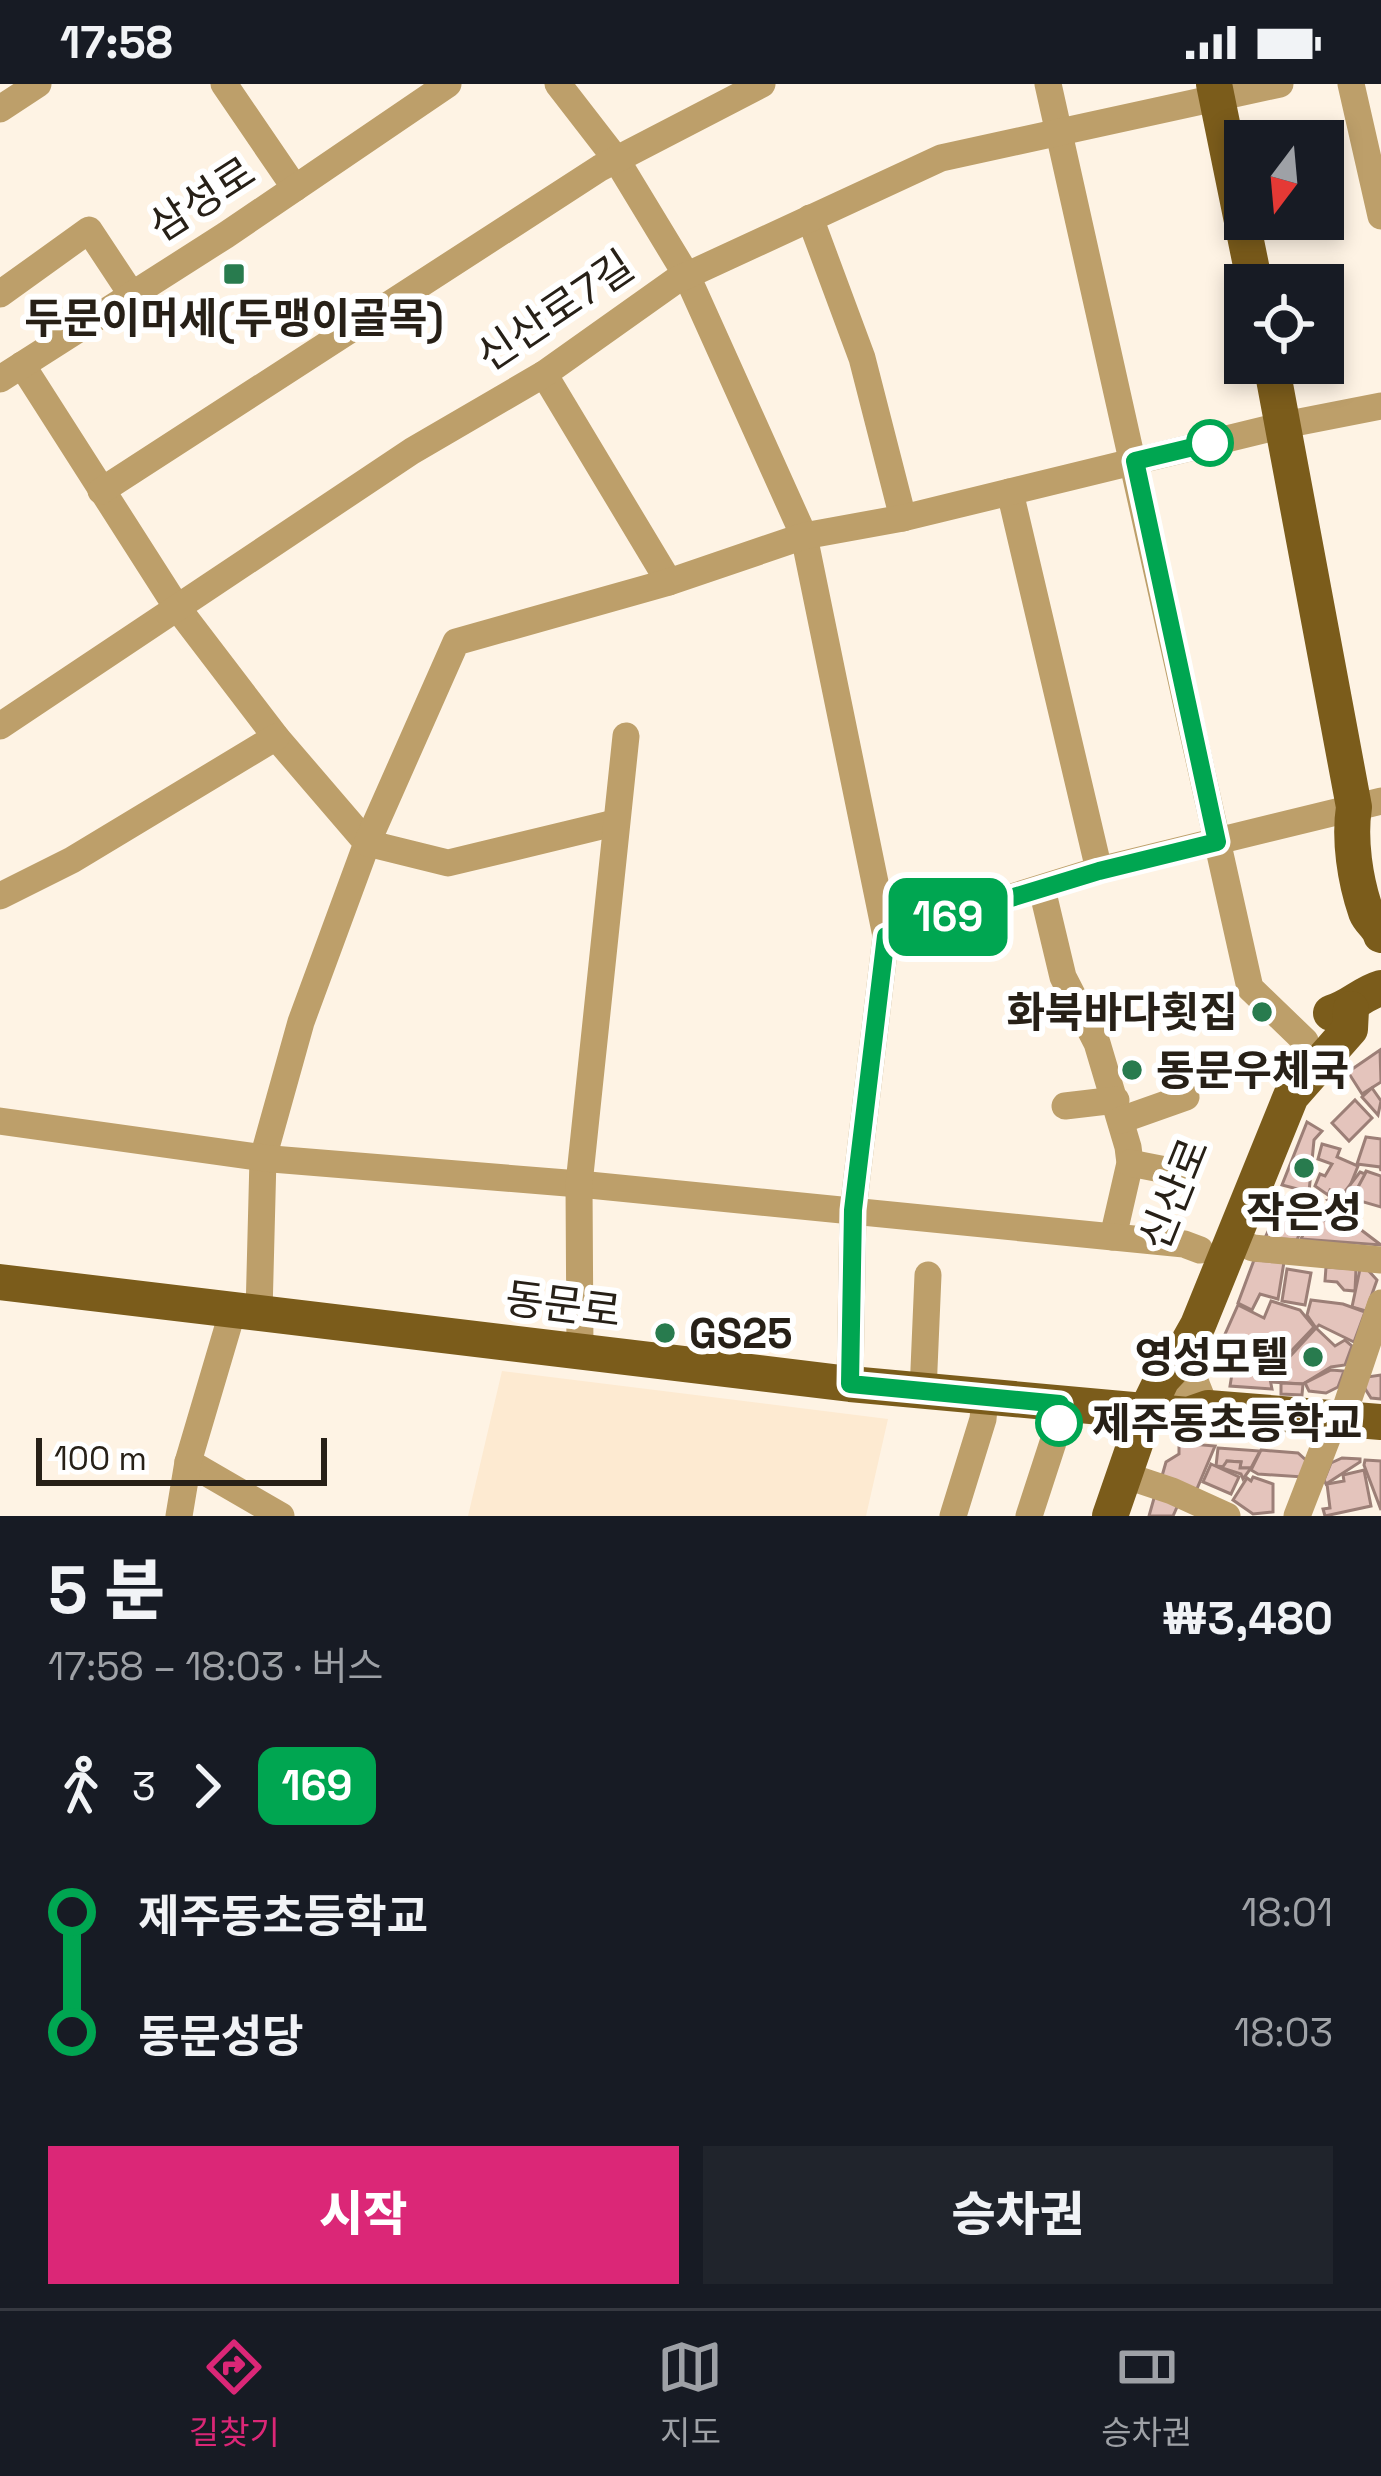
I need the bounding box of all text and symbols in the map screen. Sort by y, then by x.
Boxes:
text: 17:58 [60,14,173,71]
north arrow [1224,120,1344,240]
map controls [1224,120,1344,384]
street label: 삼성로 [139,145,265,253]
street label: 신산로7길 [466,239,644,383]
marker: 두문이머세(두맹이골목) [221,261,247,287]
button: locate [1224,264,1344,384]
place label: 두문이머세(두맹이골목) [24,292,444,345]
unlabelled marker [1188,421,1232,465]
line badge: 169 [879,878,1017,956]
text: 169 [913,890,983,943]
place label: 화북바다횟집 [1006,986,1238,1039]
marker: 화북바다횟집 [1249,999,1275,1025]
place label: 동문우체국 [1156,1044,1349,1097]
marker: 동문우체국 [1119,1057,1145,1083]
street label: 신산로 [1128,1130,1220,1258]
marker: 작은성 [1291,1155,1317,1181]
place label: 작은성 [1246,1186,1362,1239]
street label: 동문로 [502,1272,624,1338]
place label: GS25 [689,1307,792,1360]
marker: GS25 [652,1320,678,1346]
place label: 영성모텔 [1134,1331,1289,1384]
marker: 영성모텔 [1300,1344,1326,1370]
place label: 제주동초등학교 [1092,1397,1362,1450]
marker: 제주동초등학교 [1037,1401,1081,1445]
scale bar [36,1432,327,1485]
text: 100 m [54,1438,147,1480]
text: 5 분 [48,1548,165,1632]
text: ₩3,480 [1162,1590,1333,1647]
text: 17:58 – 18:03 · 버스 [48,1642,383,1691]
icon: walk [48,1753,114,1819]
icon: forward [174,1753,240,1819]
text: 169 [282,1759,352,1812]
text: 3 [132,1762,156,1811]
text: 제주동초등학교 [138,1888,428,1945]
text: 18:01 [1241,1888,1333,1937]
text: 동문성당 [138,2008,304,2065]
text: 18:03 [1234,2008,1333,2057]
button: 시작 [48,2146,679,2284]
button: 승차권 [703,2146,1333,2284]
tab: 길찾기 [189,2334,280,2454]
tab: 지도 [657,2334,723,2454]
tab: 승차권 [1101,2334,1192,2454]

